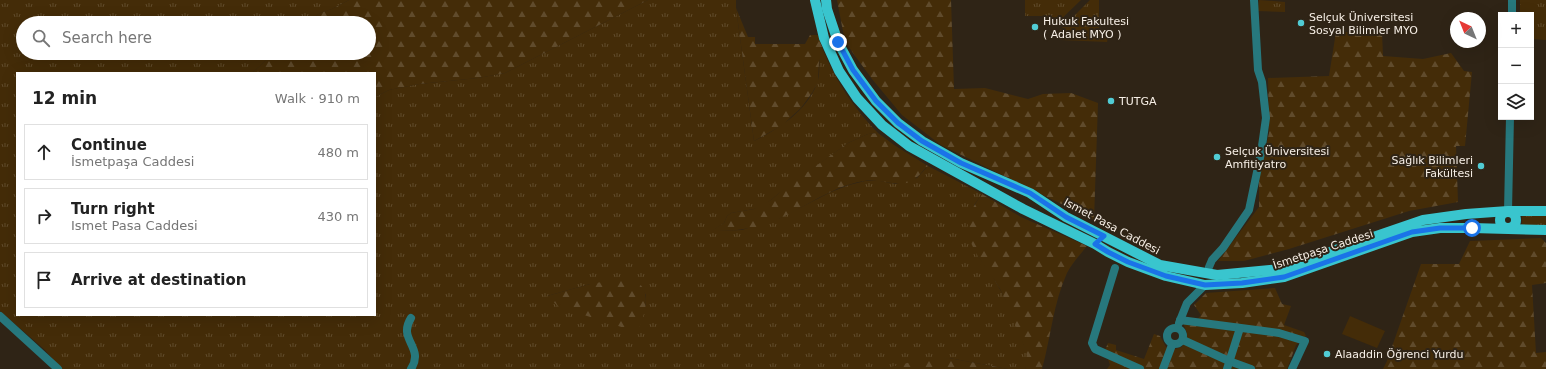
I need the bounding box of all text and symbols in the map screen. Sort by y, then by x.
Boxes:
place label: Selçuk Üniversitesi Sosyal Bilimler MYO [1309,11,1418,37]
north arrow [1450,12,1486,48]
map controls [1498,12,1534,120]
button: + [1498,12,1534,48]
place label: Hukuk Fakultesi ( Adalet MYO ) [1043,15,1129,41]
search box [16,16,376,60]
marker: Selçuk Üniversitesi Sosyal Bilimler MYO [1296,18,1306,28]
marker: Hukuk Fakultesi ( Adalet MYO ) [1030,22,1040,32]
icon: search [30,27,52,49]
text: Search here [62,29,152,47]
route end [829,33,847,51]
button: − [1498,48,1534,84]
button: layers [1498,84,1534,120]
text: 12 min [32,88,97,108]
text: Walk · 910 m [275,91,360,106]
place label: TUTGA [1118,95,1157,108]
marker: TUTGA [1106,96,1116,106]
text: Continue [71,136,147,154]
icon: ahead [33,141,55,163]
text: 480 m [317,145,359,160]
place label: Selçuk Üniversitesi Amfitiyatro [1225,145,1329,171]
marker: Selçuk Üniversitesi Amfitiyatro [1212,152,1222,162]
text: İsmetpaşa Caddesi [71,154,194,169]
place label: Sağlık Bilimleri Fakültesi [1391,154,1473,180]
marker: Sağlık Bilimleri Fakültesi [1476,161,1486,171]
street label: Ismet Pasa Caddesi [1061,196,1162,257]
text: Turn right [71,200,155,218]
icon: right [33,205,55,227]
text: 430 m [317,209,359,224]
text: Ismet Pasa Caddesi [71,218,198,233]
route start [1463,219,1481,237]
street label: İsmetpaşa Caddesi [1271,227,1375,272]
icon: arrive [33,269,55,291]
text: Arrive at destination [71,271,246,289]
place label: Alaaddin Öğrenci Yurdu [1335,348,1464,361]
marker: Alaaddin Öğrenci Yurdu [1322,349,1332,359]

